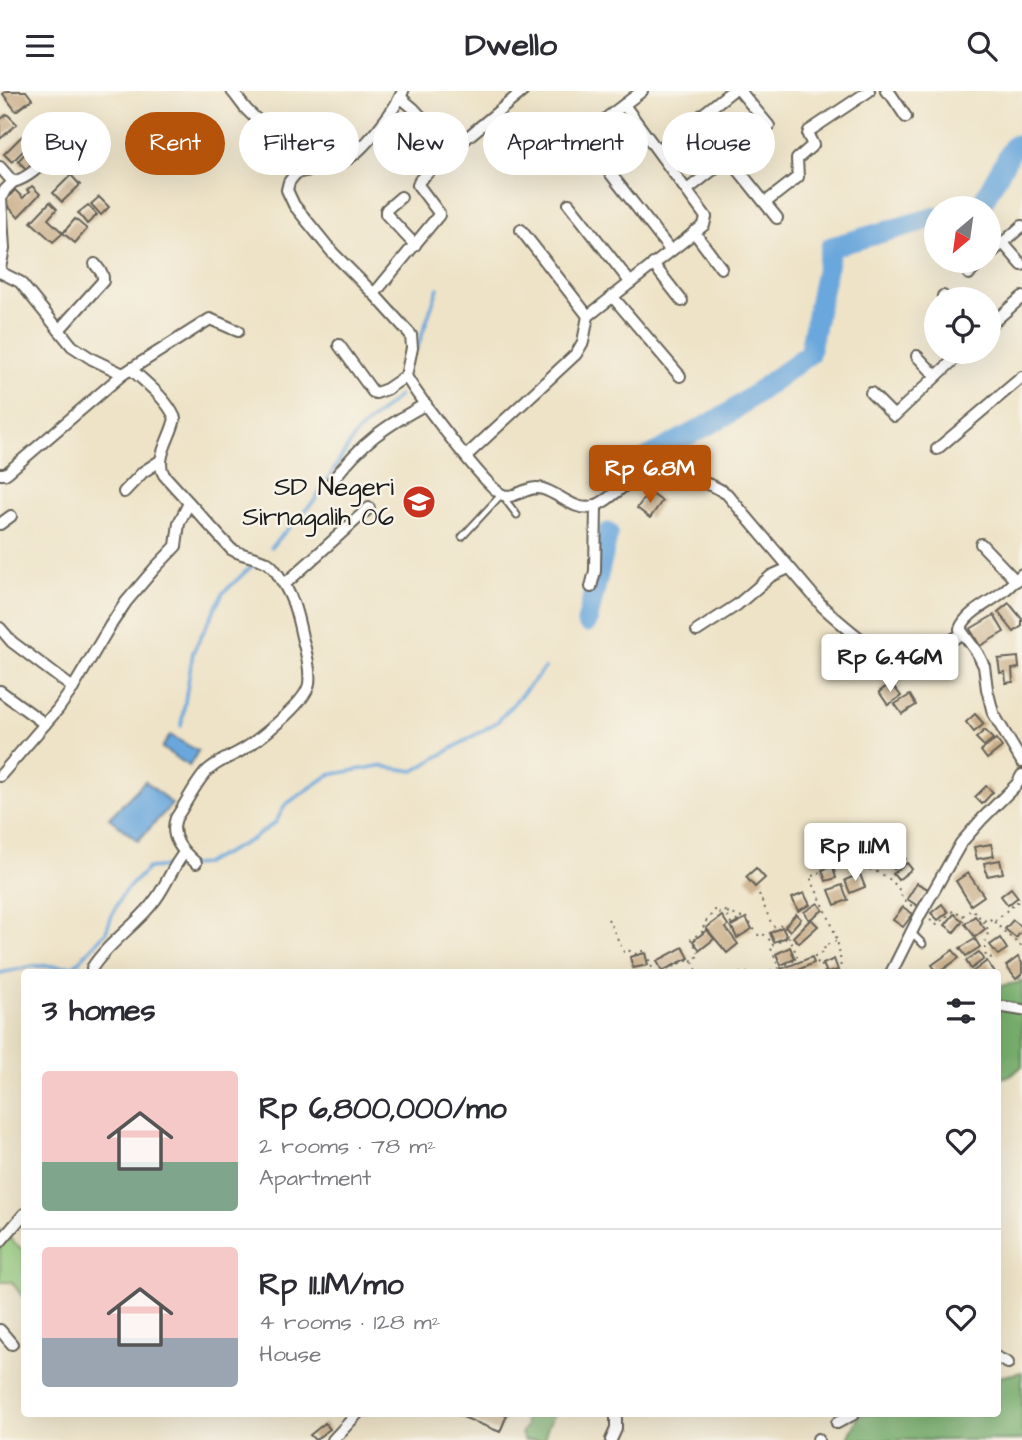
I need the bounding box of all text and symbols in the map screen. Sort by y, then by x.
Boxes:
text: Dwello [465,23,557,68]
icon: menu [21,27,59,65]
icon: search [963,27,1001,65]
chip: Buy [21,112,111,175]
chip: Rent [125,112,225,175]
chip: Filters [239,112,359,175]
chip: New [373,112,469,175]
chip: Apartment [483,112,648,175]
chip: House [662,112,775,175]
north arrow [924,196,1001,273]
map controls [924,196,1001,364]
button: locate [924,287,1001,364]
pin: Rp 6.8M [585,445,715,505]
text: Rp 6.8M [605,452,695,484]
place label: SD Negeri Sirnagalih 06 [242,469,394,537]
school or university icon: SD Negeri Sirnagalih 06 [400,483,438,521]
pin: Rp 6.46M [818,635,962,694]
text: Rp 6.46M [837,641,943,673]
pin: Rp 11.1M [783,823,927,883]
text: Rp 11.1M [820,830,890,862]
text: 3 homes [42,990,156,1032]
icon: filters [942,992,980,1030]
text: Rp 6,800,000/mo [259,1088,507,1130]
icon: home [98,1099,182,1183]
icon: heart [942,1122,980,1160]
text: 2 rooms · 78 m² [259,1130,436,1162]
text: Apartment [259,1162,371,1194]
text: Rp 11.1M/mo [259,1264,404,1306]
icon: home [98,1275,182,1359]
icon: heart [942,1298,980,1336]
text: 4 rooms · 128 m² [259,1306,440,1338]
text: House [259,1338,322,1370]

